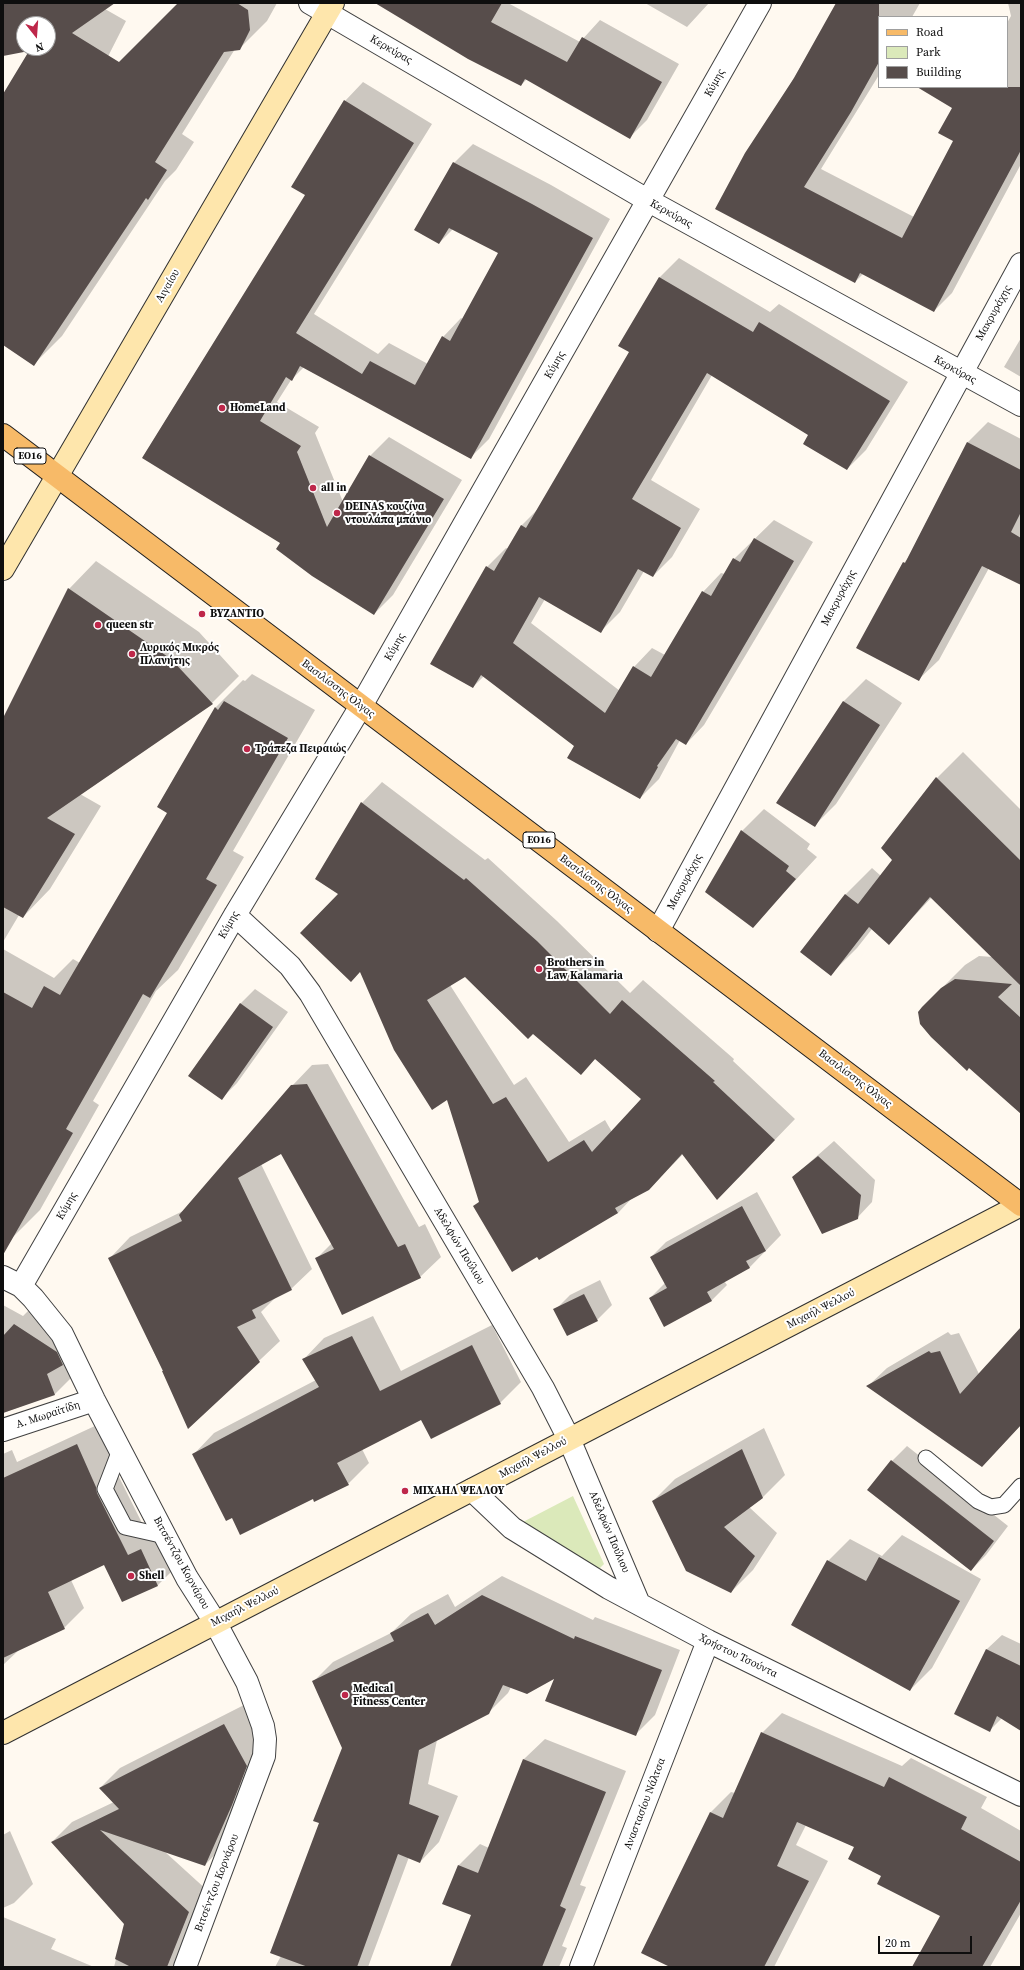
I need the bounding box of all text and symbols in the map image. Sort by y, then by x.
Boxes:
north arrow [16,16,56,56]
legend [878,16,1008,88]
text: Road [916,24,943,40]
street label: Κερκύρας [367,33,415,67]
text: N [33,39,45,55]
text: Park [916,44,941,60]
text: Building [916,64,961,80]
street label: Κύμης [702,67,728,99]
street label: Κερκύρας [647,197,695,231]
street label: Αιγαίου [153,267,183,305]
street label: Μακρυράχης [973,283,1015,343]
street label: Κύμης [542,349,568,381]
street label: Κερκύρας [931,353,979,387]
place label: HomeLand [230,401,285,415]
marker: HomeLand [217,403,227,413]
road number: ΕΟ16 [14,448,46,464]
place label: all in [321,481,347,495]
marker: all in [308,483,318,493]
place label: DEINAS κουζίνα ντουλάπα μπάνιο [345,500,431,526]
marker: DEINAS κουζίνα ντουλάπα μπάνιο [332,508,342,518]
street label: Μακρυράχης [819,568,859,628]
place label: ΒΥΖΑΝΤΙΟ [210,607,264,621]
marker: ΒΥΖΑΝΤΙΟ [197,609,207,619]
place label: queen str [106,618,154,632]
marker: queen str [93,620,103,630]
street label: Κύμης [382,631,408,663]
place label: Λυρικός Μικρός Πλανήτης [140,641,219,667]
marker: Λυρικός Μικρός Πλανήτης [127,649,137,659]
street label: Βασιλίσσης Όλγας [299,657,377,721]
place label: Τράπεζα Πειραιώς [255,742,346,756]
marker: Τράπεζα Πειραιώς [242,744,252,754]
road number: ΕΟ16 [523,832,555,848]
street label: Βασιλίσσης Όλγας [557,852,635,916]
street label: Μακρυράχης [665,852,705,912]
street label: Κύμης [216,909,242,941]
place label: Brothers in Law Kalamaria [547,956,623,982]
marker: Brothers in Law Kalamaria [534,964,544,974]
street label: Βασιλίσσης Όλγας [816,1047,894,1111]
street label: Κύμης [54,1190,80,1222]
street label: Αδελφών Πούλιου [431,1205,487,1287]
street label: Μιχαήλ Ψελλού [785,1286,857,1332]
street label: Α. Μωραϊτίδη [14,1398,82,1432]
street label: Μιχαήλ Ψελλού [497,1435,569,1481]
place label: ΜΙΧΑΗΛ ΨΕΛΛΟΥ [413,1484,504,1498]
marker: ΜΙΧΑΗΛ ΨΕΛΛΟΥ [400,1486,410,1496]
street label: Αδελφών Πούλιου [586,1489,632,1575]
street label: Βιτσέντζου Κορνάρου [150,1514,212,1612]
place label: Shell [139,1569,164,1583]
marker: Shell [126,1571,136,1581]
street label: Μιχαήλ Ψελλού [209,1584,281,1630]
street label: Χρήστου Τσούντα [697,1631,779,1681]
place label: Medical Fitness Center [353,1682,425,1708]
marker: Medical Fitness Center [340,1690,350,1700]
street label: Αναστασίου Νάλτσα [621,1756,669,1852]
street label: Βιτσέντζου Κορνάρου [192,1832,242,1934]
scale bar [880,1928,974,1954]
text: 20 m [885,1935,911,1951]

